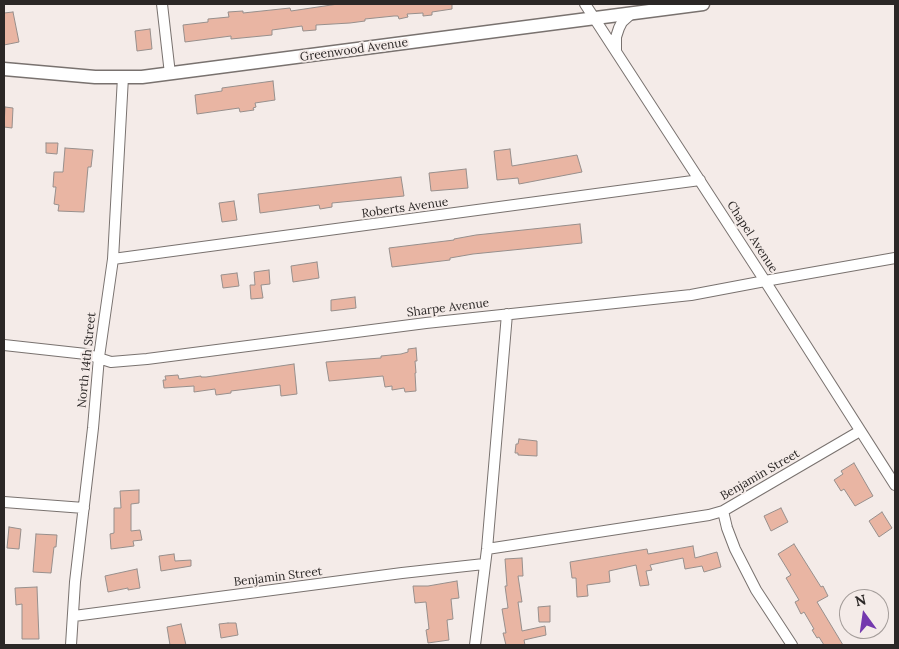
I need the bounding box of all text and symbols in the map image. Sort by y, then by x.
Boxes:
street label: Greenwood Avenue [299,35,409,65]
street label: Roberts Avenue [361,195,449,221]
street label: Chapel Avenue [723,198,781,276]
street label: Sharpe Avenue [406,296,490,320]
street label: North 14th Street [75,311,99,409]
street label: Benjamin Street [718,446,802,504]
street label: Benjamin Street [233,564,323,590]
north arrow [839,589,889,639]
text: N [853,590,868,610]

